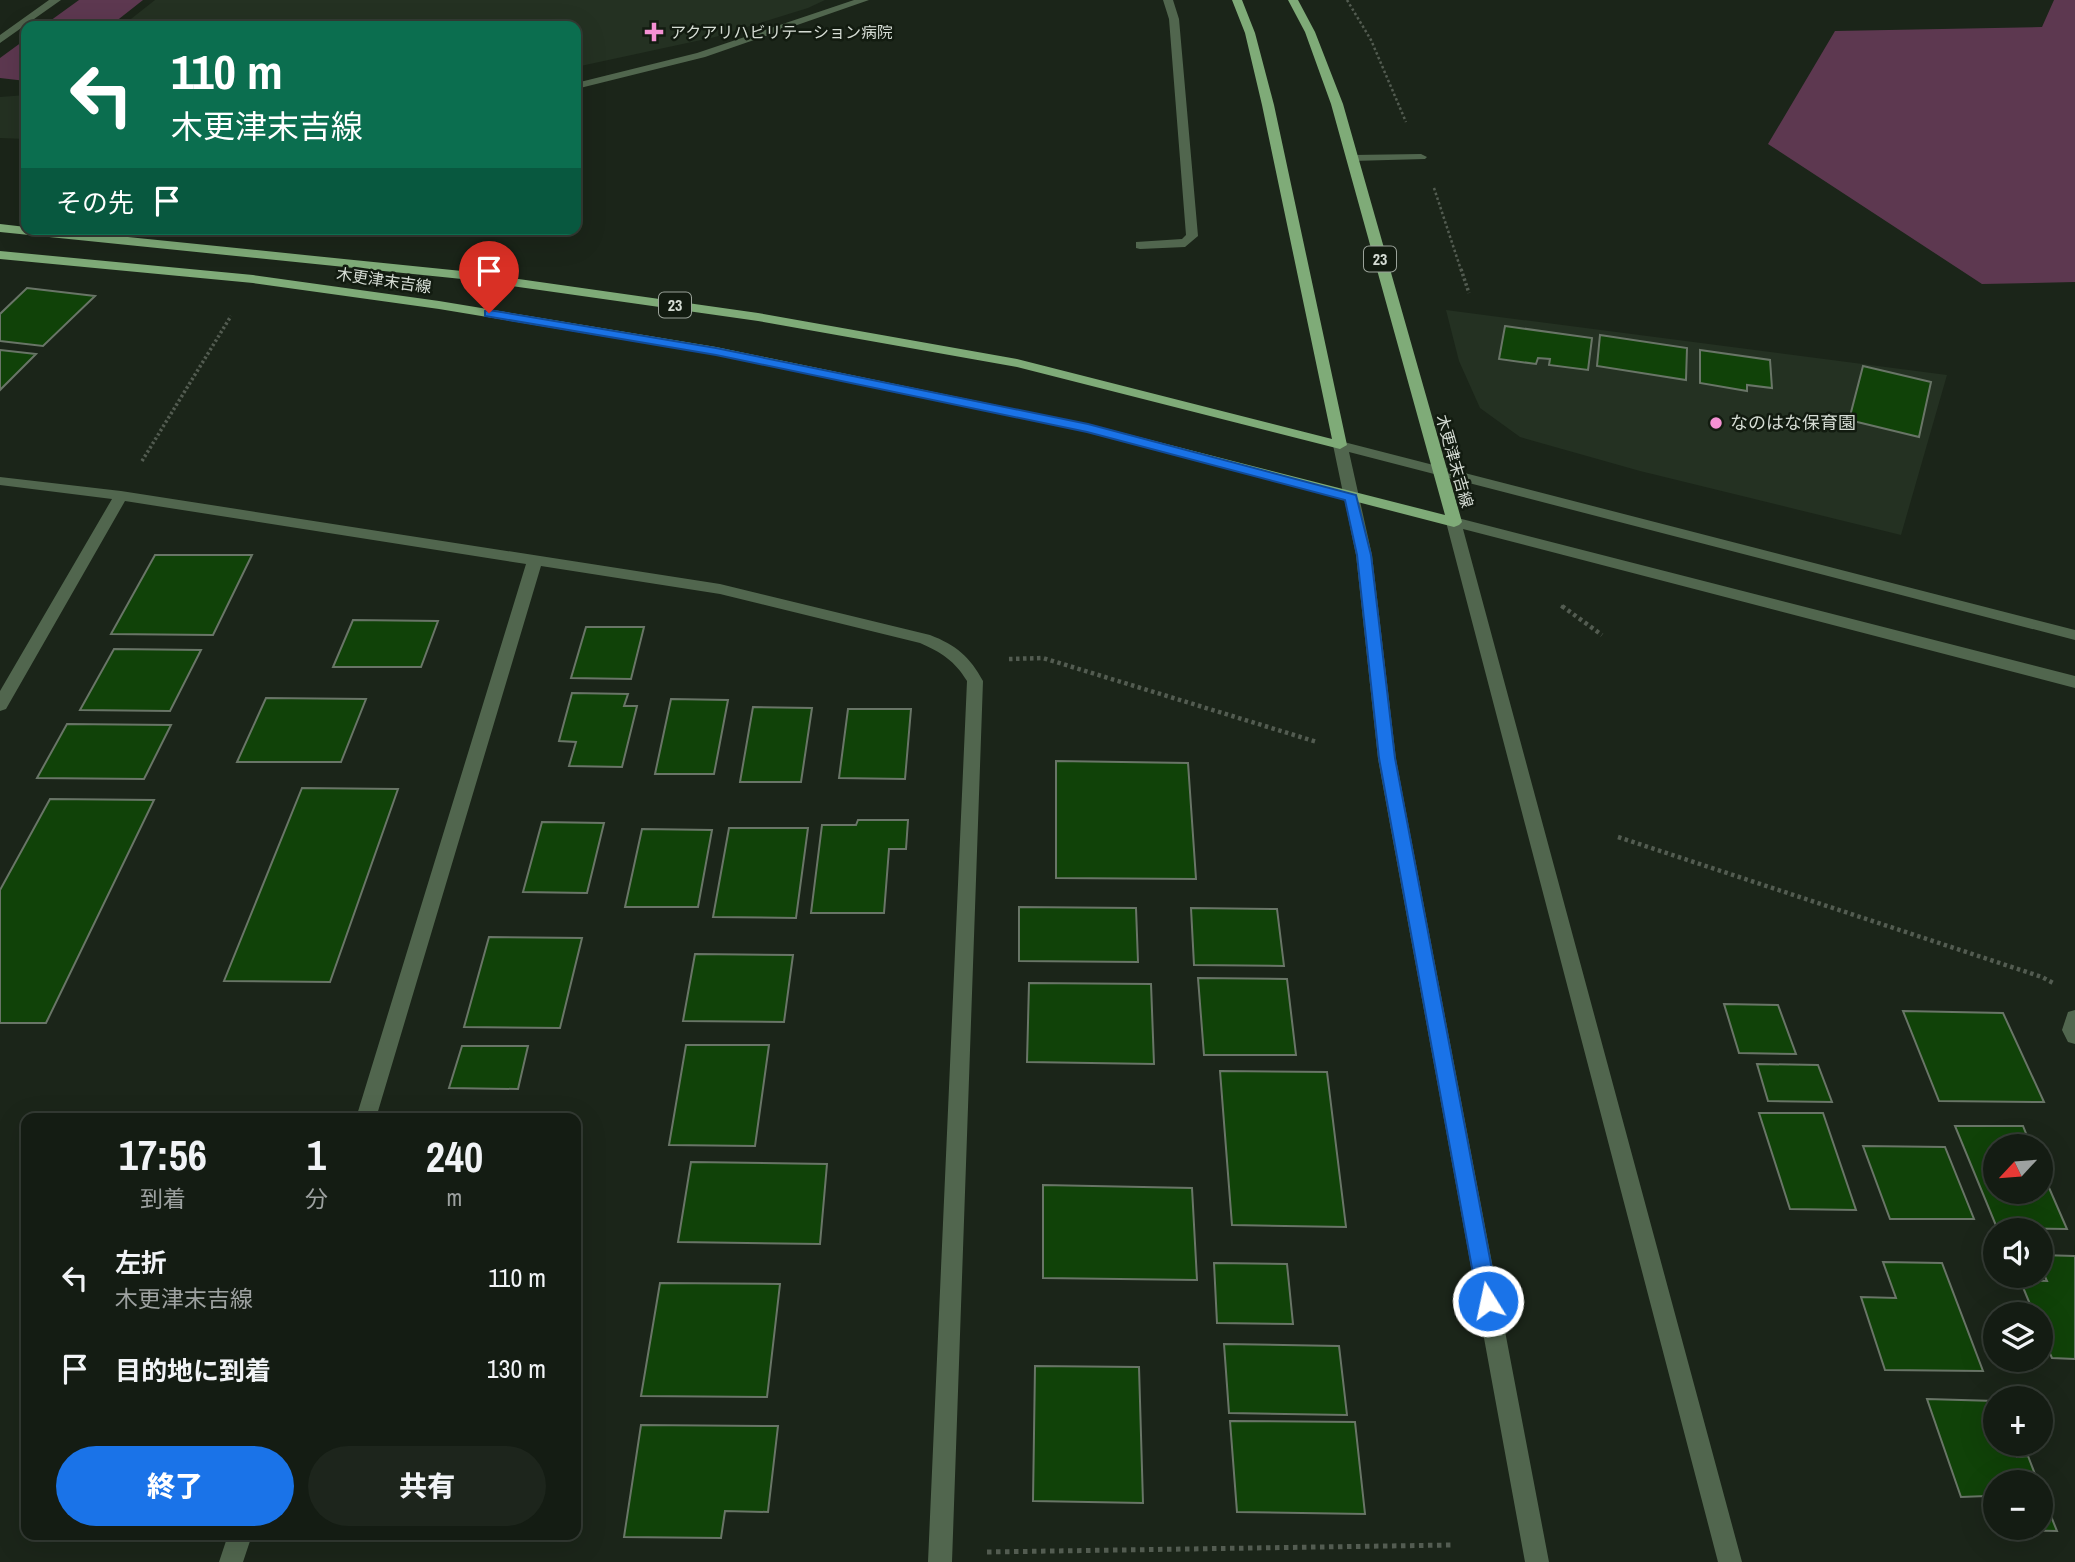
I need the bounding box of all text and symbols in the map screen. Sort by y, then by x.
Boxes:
place label: アクアリハビリテーション病院 [670,21,893,43]
marker: アクアリハビリテーション病院 [644,22,664,42]
text: 110 m [171,38,283,104]
icon: left [56,49,147,140]
text: 木更津末吉線 [171,105,363,148]
icon: arrive [148,182,186,220]
text: その先 [56,185,134,220]
pin [459,241,519,313]
road number: 23 [1364,246,1396,272]
icon: arrive [470,252,508,290]
street label: 木更津末吉線 [335,262,433,298]
road number: 23 [659,292,691,318]
place label: なのはな保育園 [1730,410,1856,435]
street label: 木更津末吉線 [1431,412,1479,510]
marker: なのはな保育園 [1708,415,1724,431]
text: 17:56 [119,1127,207,1183]
text: 1 [307,1127,326,1183]
text: 240 [426,1129,483,1185]
north arrow [1983,1134,2053,1204]
map controls [1983,1134,2053,1540]
text: m [447,1182,462,1213]
text: 到着 [140,1183,186,1214]
text: 分 [305,1183,328,1214]
button: sound [1983,1218,2053,1288]
text: 左折 [115,1245,167,1280]
icon: left [56,1259,94,1297]
text: 110 m [488,1260,546,1295]
position arrow [1451,1264,1525,1338]
text: 木更津末吉線 [115,1283,253,1314]
button: layers [1983,1302,2053,1372]
icon: arrive [56,1350,94,1388]
text: 130 m [487,1351,546,1386]
text: 目的地に到着 [115,1353,271,1388]
button: + [1983,1386,2053,1456]
button: 終了 [56,1446,294,1526]
button: 共有 [308,1446,546,1526]
button: − [1983,1470,2053,1540]

